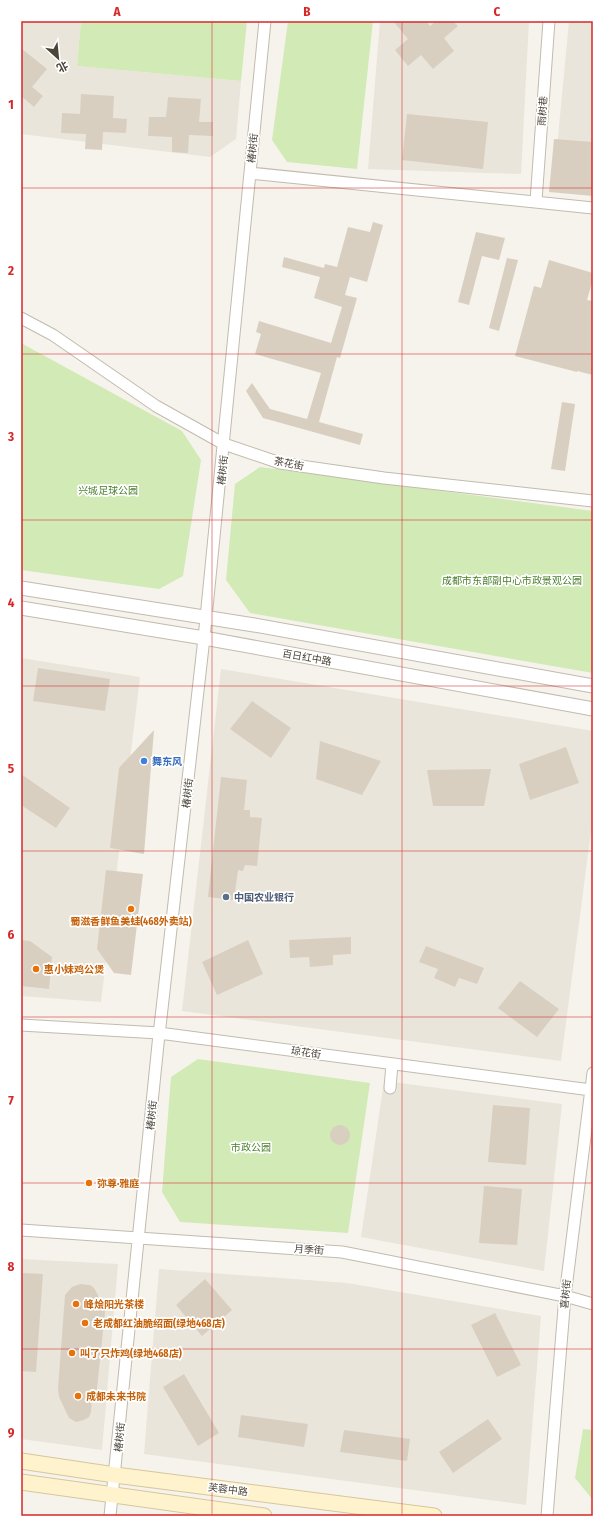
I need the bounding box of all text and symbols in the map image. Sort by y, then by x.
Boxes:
text: A [112,4,121,19]
text: B [303,4,311,19]
text: C [494,4,501,19]
north arrow [38,38,78,78]
text: 北 [54,58,70,75]
street label: 雨树巷 [536,96,550,126]
text: 1 [8,97,14,112]
street label: 椿树街 [245,133,261,164]
text: 2 [7,263,14,278]
text: 3 [7,429,14,444]
street label: 椿树街 [215,455,231,486]
street label: 茶花街 [273,455,305,473]
park label: 兴城足球公园 [78,485,138,497]
park label: 成都市东部副中心市政景观公园 [442,575,582,587]
text: 4 [8,595,15,610]
street label: 百日红中路 [281,648,332,668]
marker: 舞东风 [139,756,149,766]
place label: 舞东风 [152,756,182,768]
text: 5 [8,761,14,776]
street label: 椿树街 [180,778,196,809]
marker: 中国农业银行 [221,892,231,902]
place label: 中国农业银行 [234,892,294,904]
marker: 蜀滋香鲜鱼美蛙(468外卖站) [126,904,136,914]
place label: 蜀滋香鲜鱼美蛙(468外卖站) [70,915,192,928]
text: 6 [8,927,15,942]
marker: 惠小妹鸡公煲 [31,964,41,974]
place label: 惠小妹鸡公煲 [44,964,104,976]
street label: 琼花街 [290,1045,322,1061]
text: 7 [8,1093,14,1108]
street label: 椿树街 [144,1100,160,1131]
park label: 市政公园 [231,1142,271,1154]
marker: 弥尊·雅庭 [84,1178,94,1188]
place label: 弥尊·雅庭 [97,1178,139,1190]
street label: 月季街 [294,1243,324,1257]
text: 8 [8,1259,15,1274]
street label: 喜树街 [558,1279,574,1310]
place label: 峰烩阳光茶楼 [84,1298,144,1311]
marker: 峰烩阳光茶楼 [71,1299,81,1309]
place label: 老成都红油脆绍面(绿地468店) [93,1317,225,1330]
marker: 老成都红油脆绍面(绿地468店) [80,1318,90,1328]
place label: 叫了只炸鸡(绿地468店) [80,1347,182,1360]
marker: 叫了只炸鸡(绿地468店) [67,1348,77,1358]
place label: 成都未来书院 [86,1390,146,1403]
marker: 成都未来书院 [73,1391,83,1401]
street label: 椿树街 [112,1422,128,1453]
text: 9 [8,1425,15,1440]
street label: 芙蓉中路 [207,1482,248,1498]

